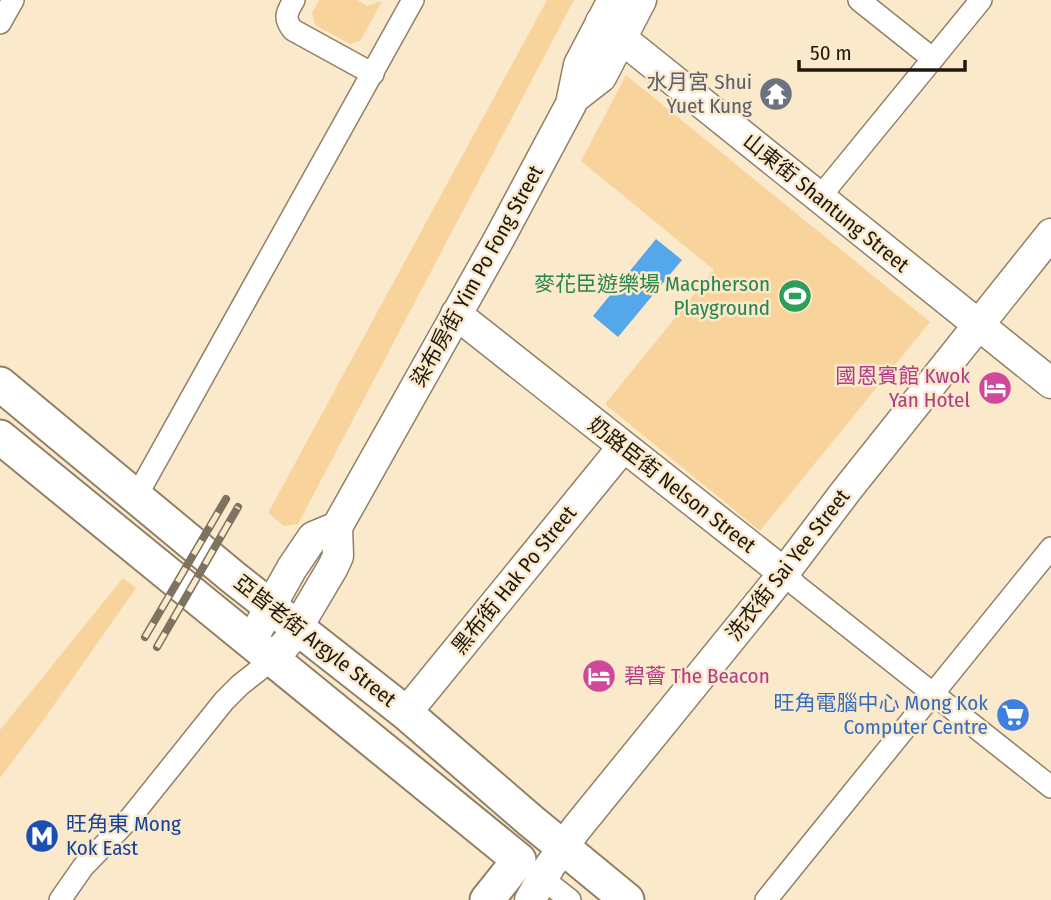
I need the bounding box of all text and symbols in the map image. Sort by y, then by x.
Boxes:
scale bar [799,28,965,72]
text: 50 m [810,40,852,66]
place label: 水月宮 Shui Yuet Kung [646,69,752,119]
temple icon: 水月宮 Shui Yuet Kung [757,75,795,113]
street label: 山東街 Shantung Street [738,128,914,278]
street label: 染布房街 Yim Po Fong Street [405,161,549,391]
place label: 麥花臣遊樂場 Macpherson Playground [534,271,770,321]
sports icon: 麥花臣遊樂場 Macpherson Playground [776,277,814,315]
place label: 國恩賓館 Kwok Yan Hotel [835,363,970,413]
hotel icon: 國恩賓館 Kwok Yan Hotel [976,369,1014,407]
street label: 奶路臣街 Nelson Street [583,412,761,559]
street label: 洗衣街 Sai Yee Street [721,484,855,646]
street label: 黑布街 Hak Po Street [446,500,582,660]
street label: 亞皆老街 Argyle Street [229,570,401,712]
hotel icon: 碧薈 The Beacon [580,657,618,695]
place label: 碧薈 The Beacon [624,663,770,689]
place label: 旺角電腦中心 Mong Kok Computer Centre [774,690,988,740]
supermarket icon: 旺角電腦中心 Mong Kok Computer Centre [994,696,1032,734]
place label: 旺角東 Mong Kok East [66,811,181,861]
metro station icon: 旺角東 Mong Kok East [23,817,61,855]

